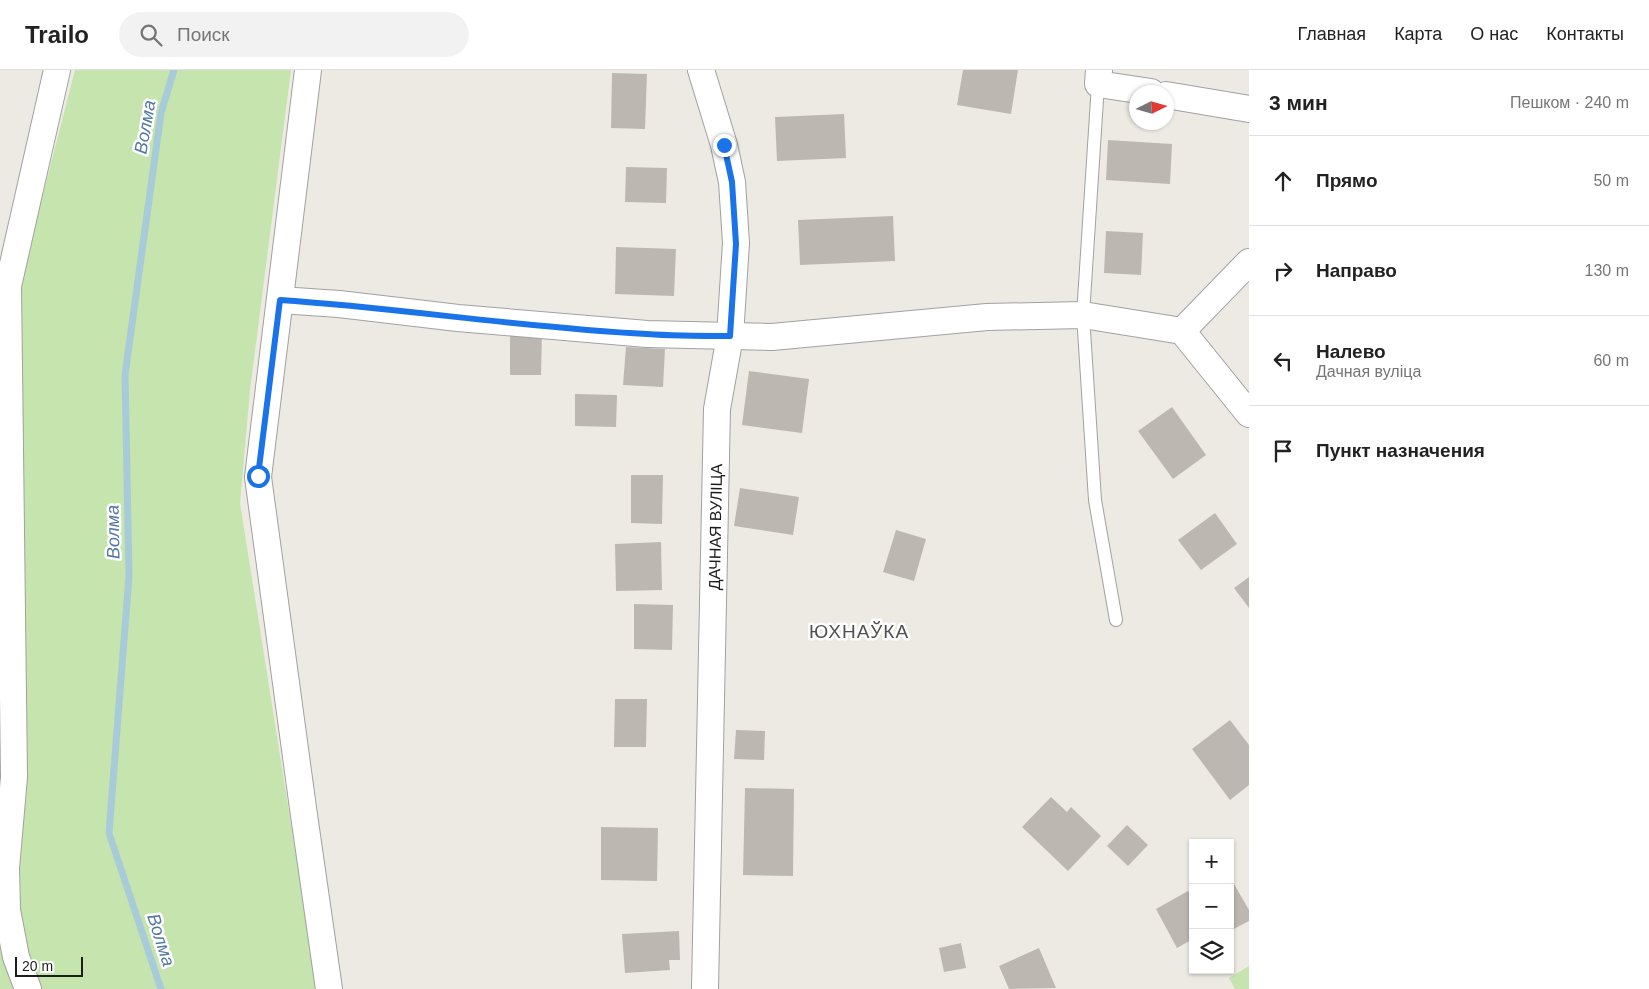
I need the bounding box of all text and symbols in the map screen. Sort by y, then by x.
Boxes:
search box [119,12,469,57]
text: Trailo [25,21,89,48]
icon: search [137,21,165,49]
text: Поиск [177,24,230,45]
text: Главная [1298,24,1366,44]
text: Карта [1394,24,1442,44]
text: О нас [1470,24,1518,44]
text: Контакты [1546,24,1624,44]
north arrow [1129,85,1174,130]
text: 3 мин [1269,91,1328,114]
text: Пешком · 240 m [1510,94,1629,111]
water label: Волма [130,99,160,155]
route end [713,134,736,157]
icon: ahead [1269,167,1297,195]
text: Прямо [1316,170,1378,191]
text: 50 m [1593,172,1629,189]
icon: right [1269,257,1297,285]
text: Направо [1316,260,1397,281]
text: 130 m [1585,262,1629,279]
text: Налево [1316,341,1386,362]
icon: left [1269,347,1297,375]
text: 60 m [1593,352,1629,369]
text: Дачная вуліца [1316,363,1421,380]
icon: arrive [1269,437,1297,465]
text: Пункт назначения [1316,440,1485,461]
street label: ДАЧНАЯ ВУЛІЦА [706,463,725,590]
route start [247,465,270,488]
water label: Волма [103,505,123,559]
district label: ЮХНАЎКА [809,621,909,642]
map controls [1189,839,1234,974]
button: + [1189,839,1234,884]
button: − [1189,884,1234,929]
water label: Волма [143,911,179,969]
button: layers [1189,929,1234,974]
scale bar [15,954,82,977]
text: 20 m [22,958,53,974]

